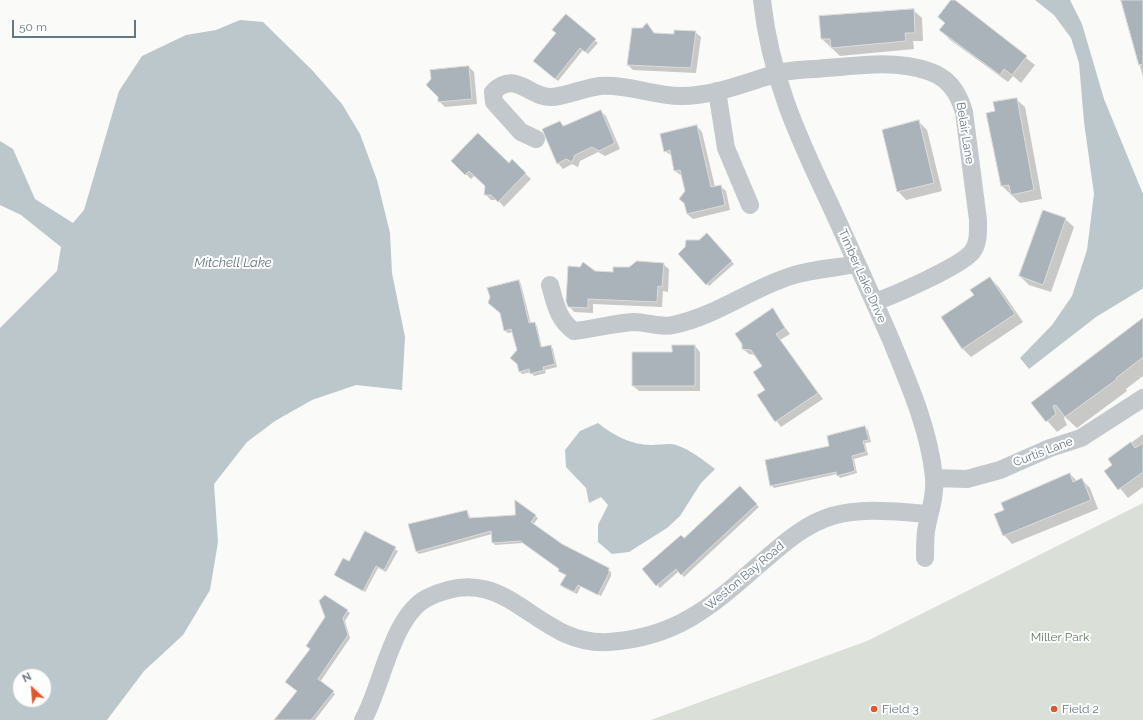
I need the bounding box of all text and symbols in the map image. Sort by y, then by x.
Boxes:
scale bar [14,12,138,38]
text: 50 m [19,20,47,34]
street label: Belair Lane [953,101,977,165]
street label: Timber Lake Drive [835,227,889,325]
water label: Mitchell Lake [194,255,272,271]
street label: Curtis Lane [1011,434,1075,470]
street label: Weston Bay Road [703,539,787,613]
park label: Miller Park [1031,630,1089,644]
north arrow [12,668,52,708]
text: N [20,670,34,685]
place label: Field 3 [882,702,919,716]
place label: Field 2 [1062,702,1099,716]
marker: Field 3 [869,704,879,714]
marker: Field 2 [1049,704,1059,714]

